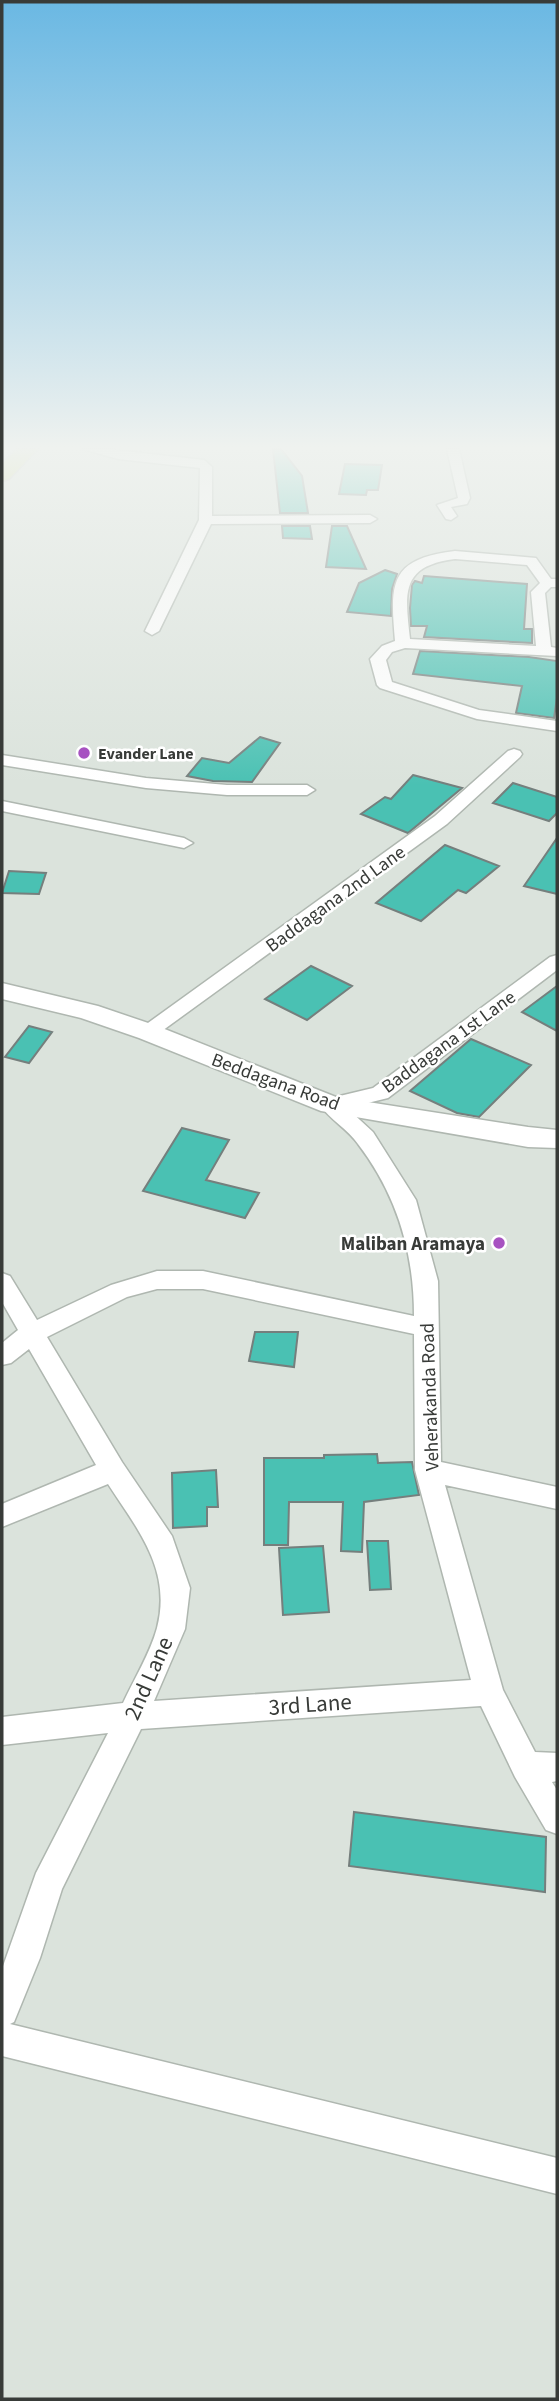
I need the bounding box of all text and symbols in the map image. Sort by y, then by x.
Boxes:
place label: Evander Lane [98,743,193,765]
marker: Evander Lane [76,745,92,761]
street label: Baddagana 2nd Lane [260,839,411,959]
street label: Baddagana 1st Lane [376,984,522,1100]
street label: Beddagana Road [208,1047,343,1118]
place label: Maliban Aramaya [341,1231,485,1258]
marker: Maliban Aramaya [491,1235,507,1251]
street label: Veherakanda Road [414,1322,447,1472]
street label: 2nd Lane [115,1631,181,1725]
street label: 3rd Lane [267,1685,353,1724]

